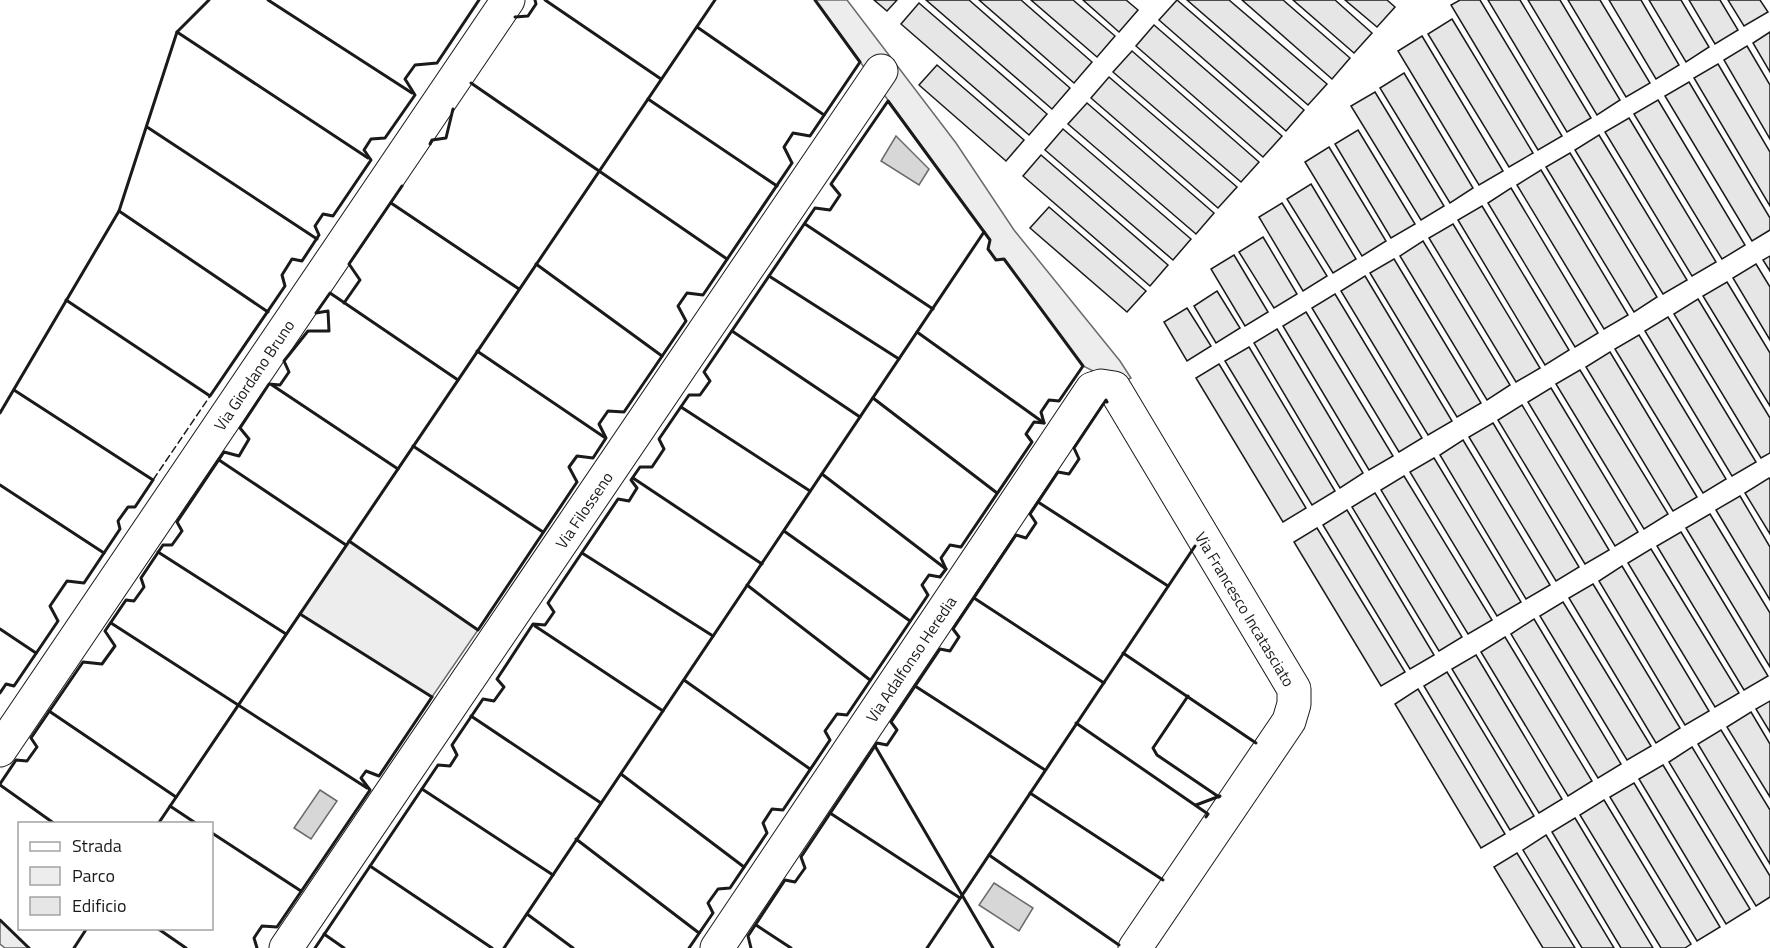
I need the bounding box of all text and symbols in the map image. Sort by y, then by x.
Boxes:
street label: Via Giordano Bruno [208,315,300,435]
street label: Via Filosseno [549,467,619,553]
street label: Via Francesco Incatasciato [1189,527,1301,691]
street label: Via Adalfonso Heredia [860,591,962,727]
legend [18,822,213,930]
text: Strada [72,832,122,859]
text: Parco [72,862,115,889]
text: Edificio [72,892,126,919]

